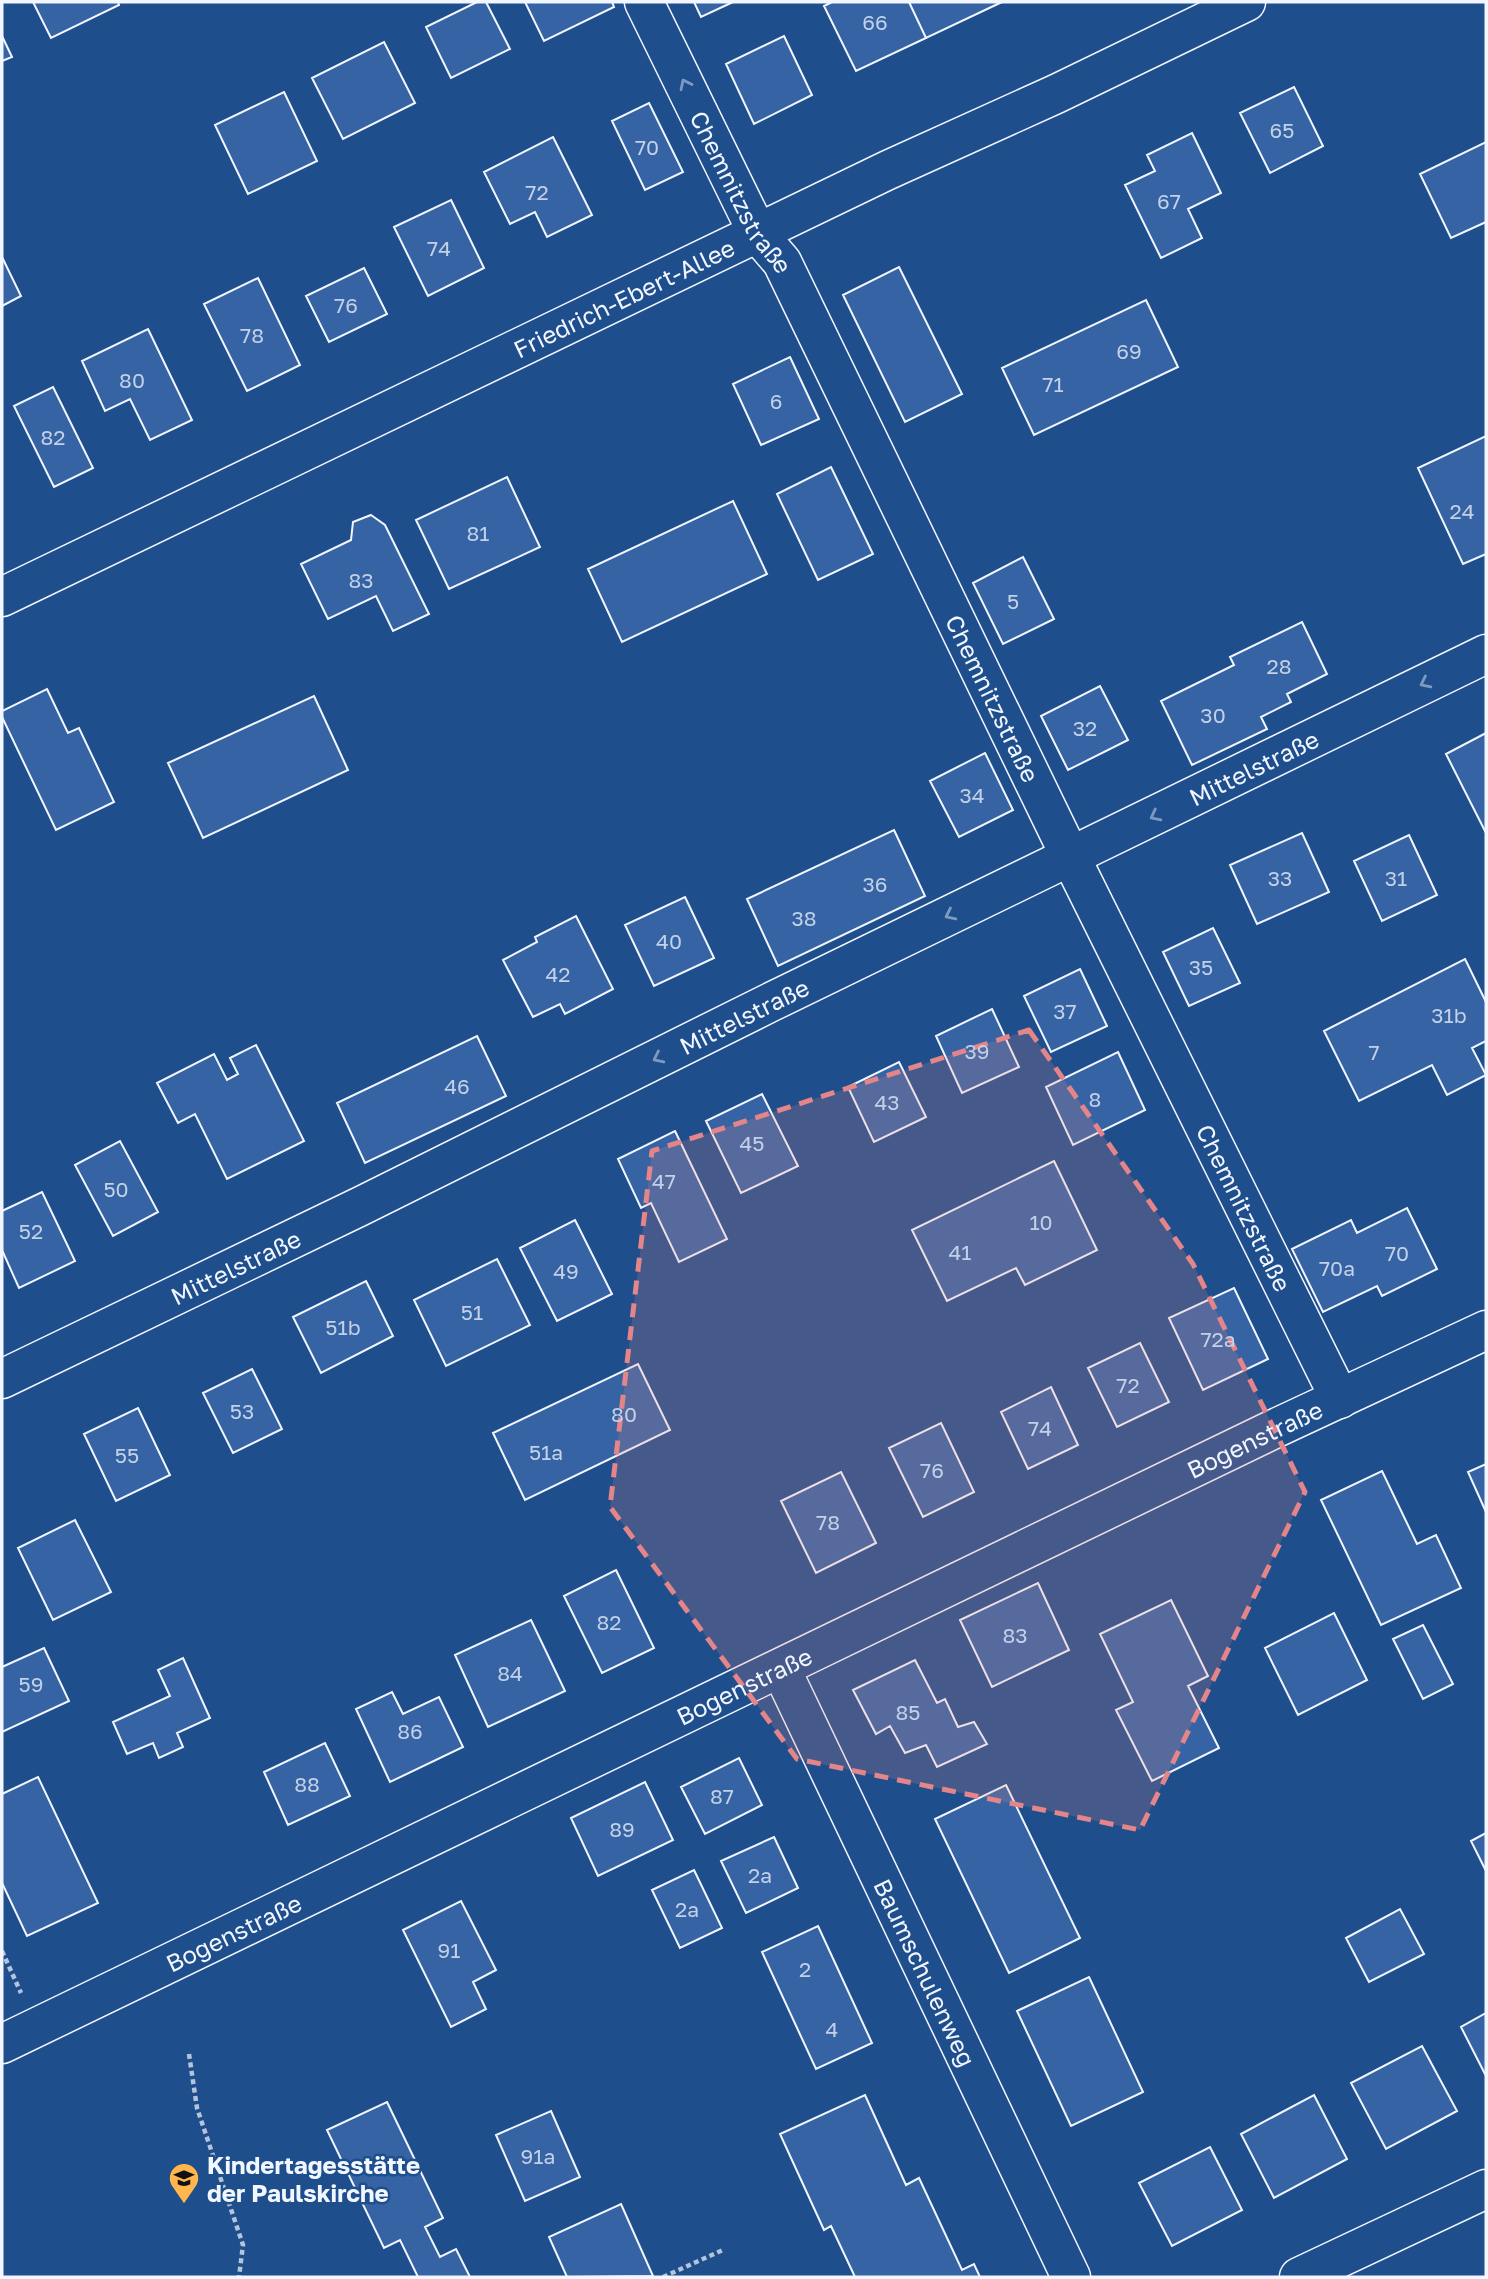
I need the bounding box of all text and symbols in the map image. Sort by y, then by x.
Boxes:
house number: 66 [862,9,888,35]
one-way arrow [679,79,693,91]
street label: Chemnitzstraße [685,106,799,277]
house number: 65 [1270,117,1294,143]
house number: 70 [635,134,659,160]
house number: 72 [525,179,549,205]
house number: 67 [1157,188,1181,214]
street label: Friedrich-Ebert-Allee [508,232,739,363]
house number: 74 [427,235,451,261]
house number: 76 [334,292,358,318]
house number: 78 [240,322,264,348]
house number: 69 [1116,338,1142,364]
house number: 80 [119,367,145,393]
house number: 71 [1042,371,1064,397]
house number: 6 [770,388,782,414]
house number: 82 [41,424,66,450]
house number: 24 [1450,498,1475,524]
house number: 81 [467,520,490,546]
house number: 83 [348,567,374,593]
house number: 5 [1007,588,1019,614]
street label: Chemnitzstraße [941,610,1046,787]
house number: 28 [1267,653,1292,679]
one-way arrow [1420,675,1432,689]
house number: 30 [1200,702,1226,728]
house number: 32 [1073,715,1097,741]
street label: Mittelstraße [1184,723,1323,811]
house number: 34 [959,782,985,808]
one-way arrow [1150,807,1162,821]
house number: 33 [1268,865,1292,891]
house number: 31 [1385,865,1407,891]
house number: 36 [863,871,888,897]
house number: 38 [791,905,817,931]
one-way arrow [945,907,957,921]
house number: 40 [656,928,682,954]
house number: 35 [1189,954,1213,980]
house number: 42 [546,961,571,987]
street label: Mittelstraße [674,972,813,1060]
house number: 37 [1053,998,1077,1024]
house number: 31b [1431,1002,1467,1028]
house number: 39 [965,1038,990,1064]
house number: 7 [1368,1039,1380,1065]
one-way arrow [653,1050,665,1064]
house number: 46 [444,1073,470,1099]
house number: 8 [1089,1086,1101,1112]
house number: 43 [874,1089,900,1115]
street label: Chemnitzstraße [1191,1119,1298,1296]
house number: 45 [740,1130,765,1156]
house number: 47 [652,1168,676,1194]
house number: 50 [103,1176,129,1202]
house number: 10 [1029,1209,1053,1235]
house number: 52 [19,1218,43,1244]
street label: Mittelstraße [166,1223,305,1310]
house number: 41 [949,1239,972,1265]
house number: 70 [1385,1240,1409,1266]
house number: 70a [1319,1255,1355,1281]
house number: 49 [553,1258,579,1284]
house number: 51 [461,1299,483,1325]
house number: 51b [325,1314,361,1340]
house number: 72a [1200,1326,1236,1352]
house number: 72 [1116,1372,1140,1398]
street label: Bogenstraße [1182,1394,1327,1484]
house number: 53 [230,1398,254,1424]
house number: 80 [611,1401,637,1427]
house number: 74 [1028,1415,1052,1441]
house number: 51a [529,1439,563,1465]
house number: 55 [115,1442,139,1468]
house number: 76 [920,1457,944,1483]
house number: 78 [816,1509,840,1535]
house number: 82 [597,1609,622,1635]
house number: 83 [1002,1622,1028,1648]
street label: Bogenstraße [671,1640,816,1730]
house number: 84 [497,1660,523,1686]
house number: 59 [19,1671,43,1697]
house number: 85 [896,1699,921,1725]
house number: 86 [397,1718,423,1744]
house number: 88 [294,1771,320,1797]
house number: 87 [710,1783,734,1809]
house number: 89 [609,1816,635,1842]
house number: 2a [748,1862,772,1888]
street label: Baumschulenweg [869,1874,983,2071]
street label: Bogenstraße [161,1887,306,1977]
house number: 2a [675,1896,699,1922]
house number: 91 [438,1937,460,1963]
house number: 2 [799,1956,811,1982]
house number: 4 [826,2016,838,2042]
house number: 91a [521,2143,555,2169]
place label: Kindertagesstätte der Paulskirche [207,2150,420,2207]
school or university icon: Kindertagesstätte der Paulskirche [167,2161,201,2205]

